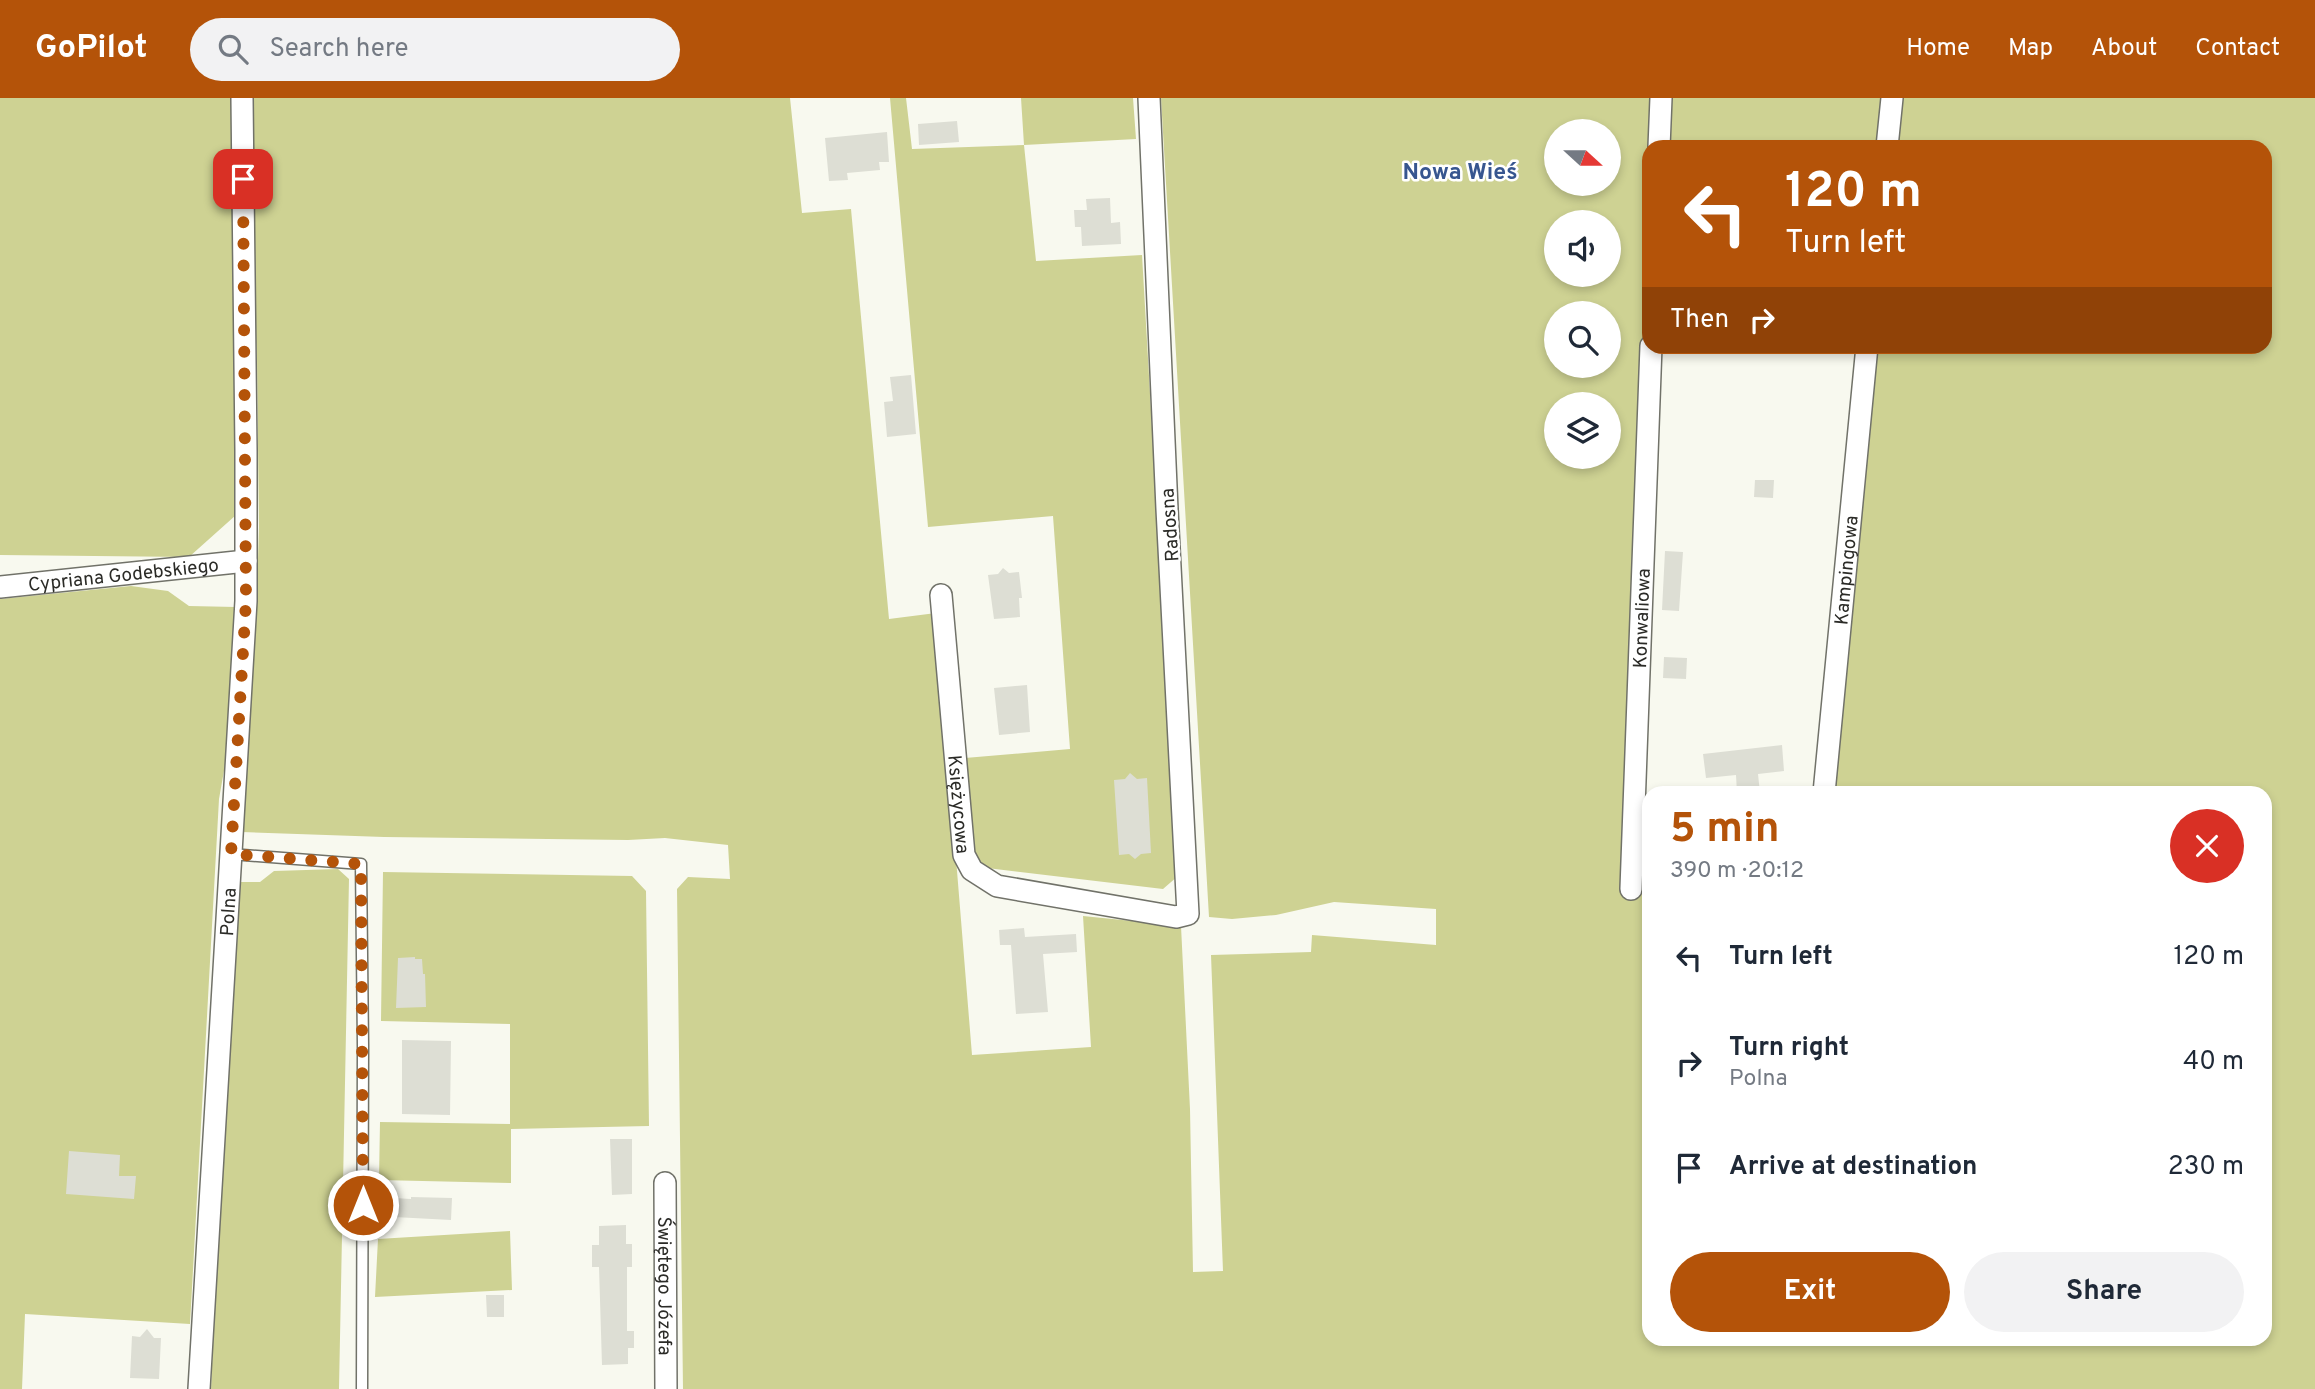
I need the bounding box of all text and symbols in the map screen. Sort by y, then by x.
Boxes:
search box [190,18,680,81]
text: GoPilot [35,28,148,70]
icon: search [214,30,252,68]
text: Search here [270,33,408,66]
text: Home [1906,34,1970,64]
text: Map [2008,34,2053,64]
text: About [2091,34,2157,64]
text: Contact [2195,34,2280,64]
north arrow [1544,119,1620,196]
map controls [1544,119,1621,469]
pin [213,149,273,209]
district label: Nowa Wieś [1402,159,1518,188]
icon: arrive [224,160,262,198]
text: 120 m [1785,163,1922,225]
icon: left [1670,168,1761,259]
button: sound [1544,210,1621,287]
text: Turn left [1785,224,1906,264]
button: search [1544,301,1621,378]
icon: right [1743,301,1781,339]
text: Then [1670,304,1729,337]
button: layers [1544,392,1621,469]
street label: Radosna [1156,487,1186,562]
street label: Kampingowa [1830,514,1865,626]
street label: Cypriana Godebskiego [27,554,220,598]
street label: Konwaliowa [1629,568,1657,669]
street label: Księżycowa [941,754,974,855]
text: 5 min [1670,804,1780,857]
button: close [2170,809,2244,883]
text: 390 m · 20:12 [1670,857,1804,886]
street label: Polna [216,887,243,937]
icon: left [1670,939,1708,977]
text: Turn left [1729,941,1833,974]
text: 120 m [2174,941,2244,974]
text: Turn right [1729,1032,1849,1065]
icon: right [1670,1044,1708,1082]
text: 40 m [2183,1046,2244,1079]
text: Polna [1729,1065,1788,1094]
icon: arrive [1670,1149,1708,1187]
text: Arrive at destination [1729,1151,1977,1184]
text: 230 m [2168,1151,2244,1184]
position arrow [326,1168,400,1242]
street label: Świętego Józefa [651,1216,676,1356]
button: Exit [1670,1252,1950,1332]
button: Share [1964,1252,2244,1332]

